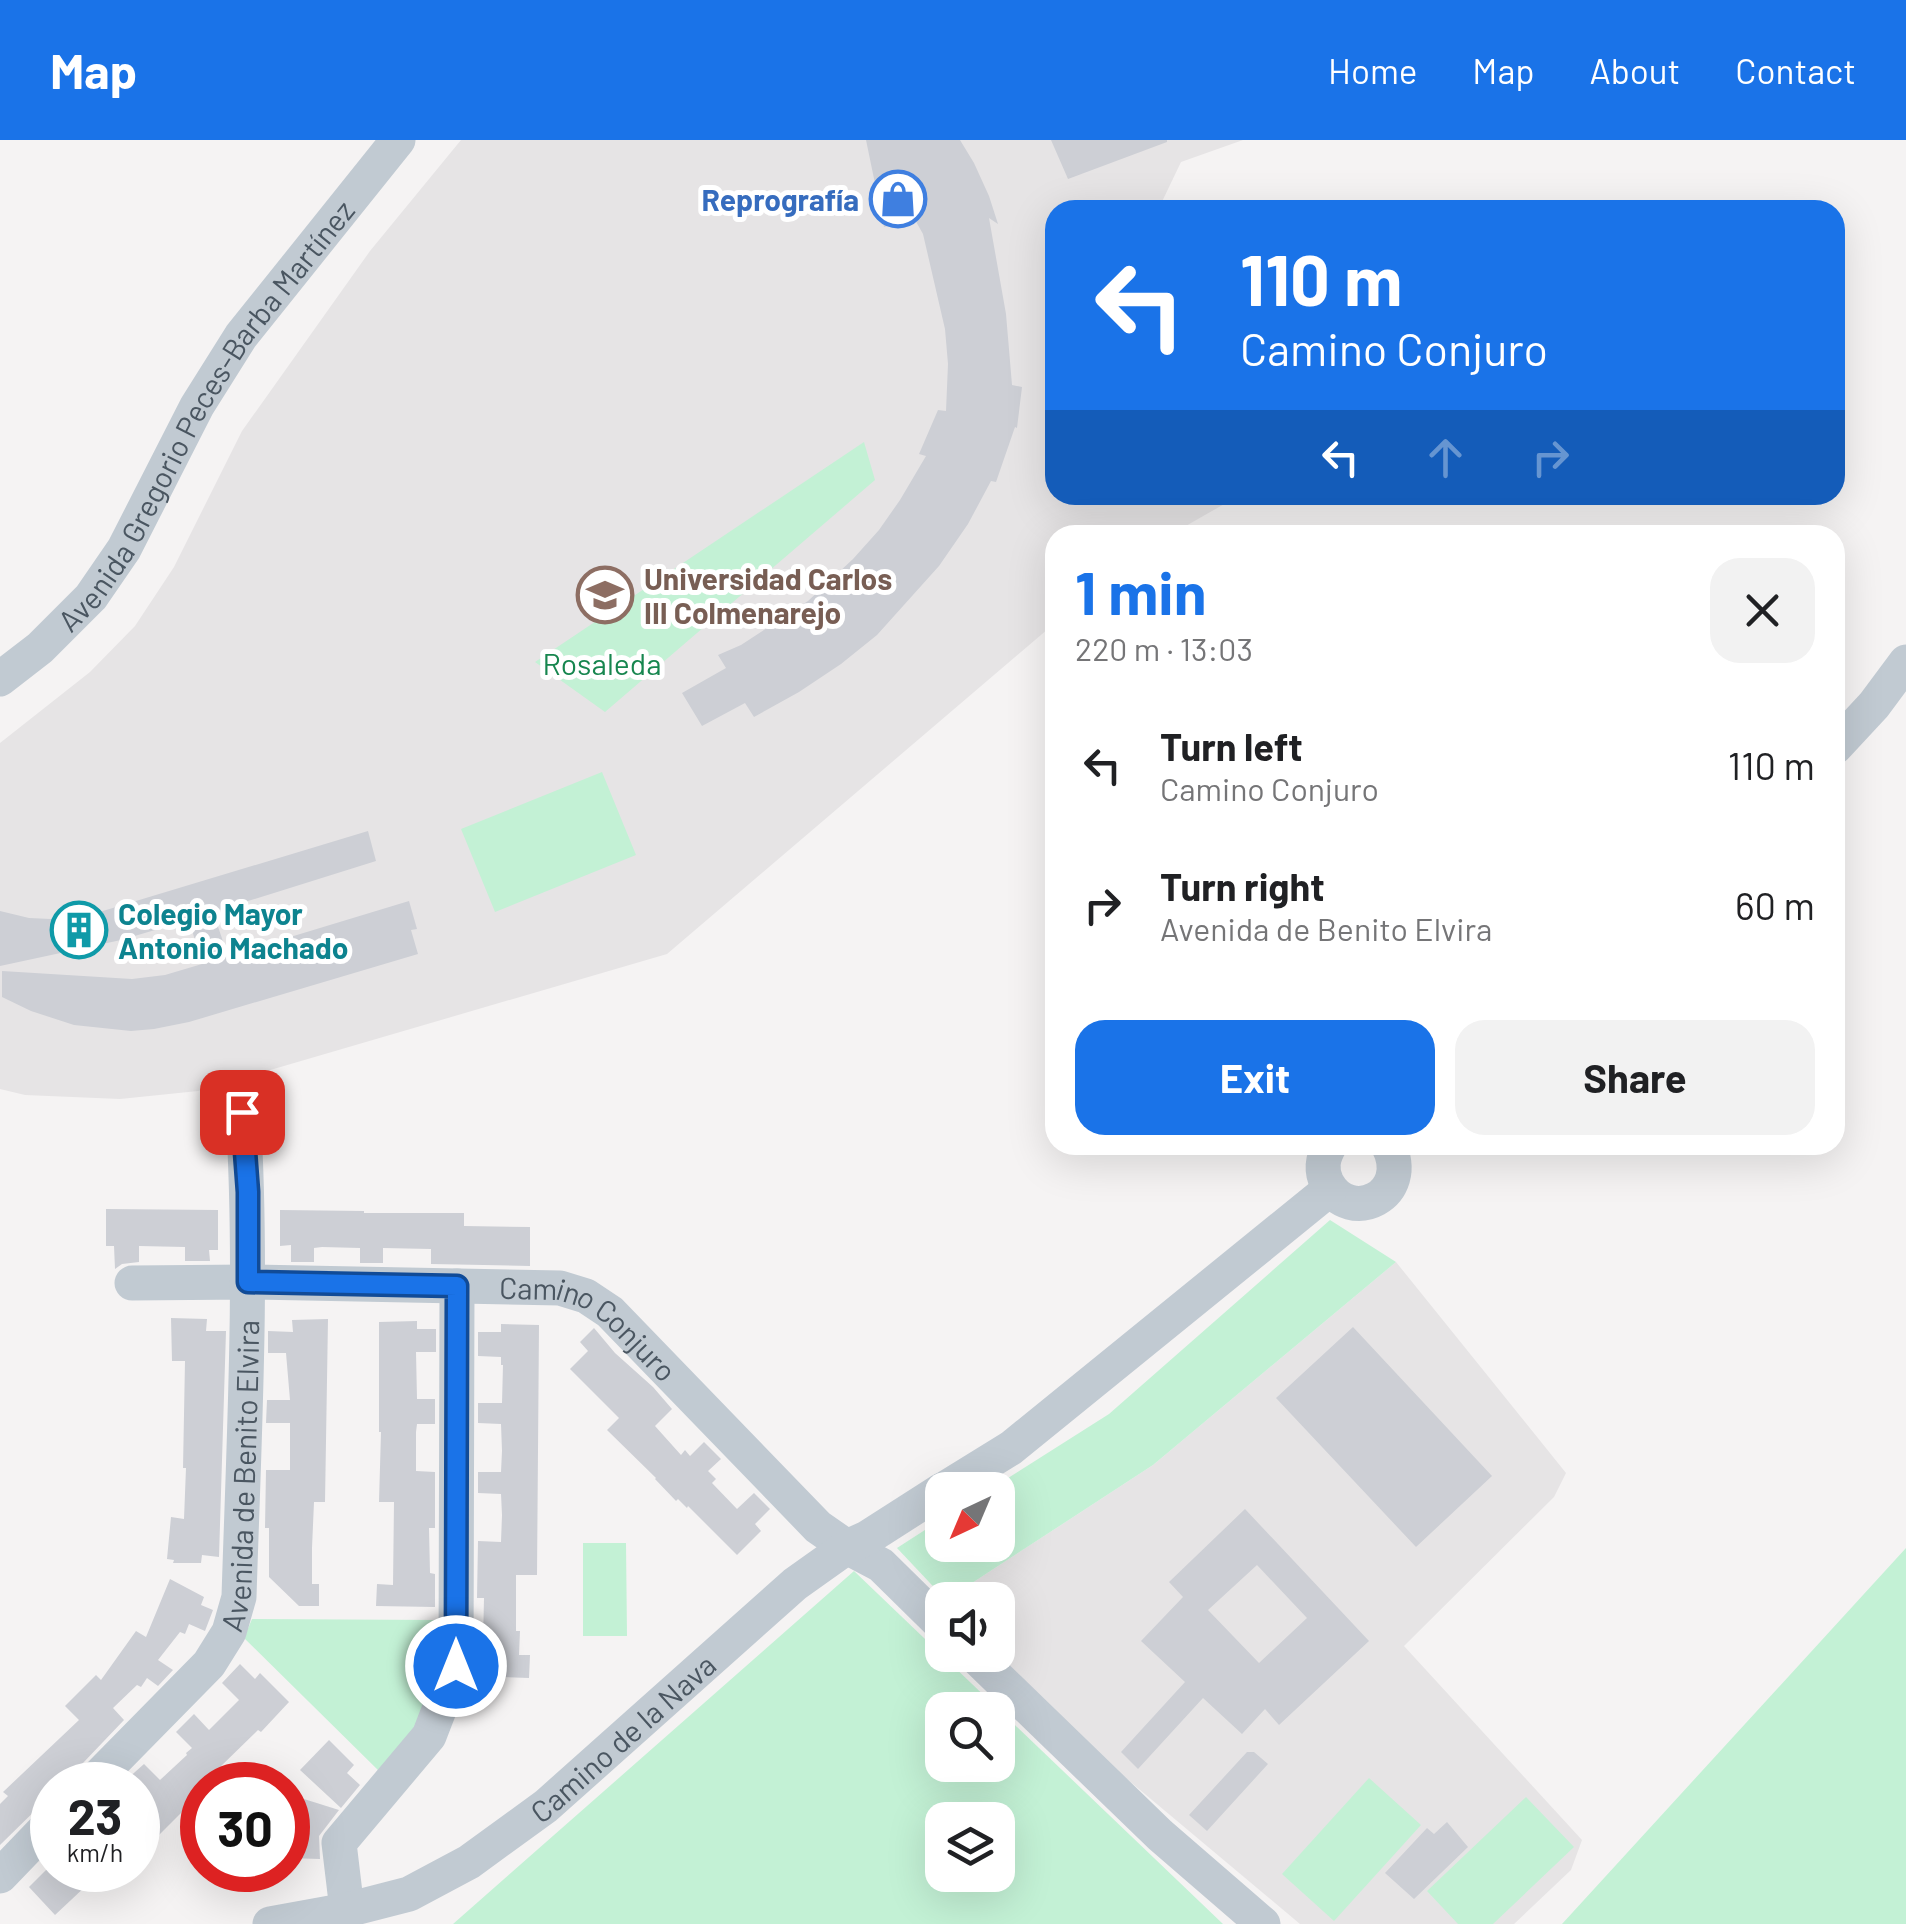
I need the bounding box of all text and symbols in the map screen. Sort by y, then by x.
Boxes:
text: Map [50,41,137,99]
text: Home [1328,49,1417,91]
text: Map [1472,49,1535,91]
text: About [1590,49,1680,91]
text: Contact [1735,49,1856,91]
shop icon: Reprografía [868,169,928,229]
place label: Reprografía [702,181,859,217]
street label: Avenida Gregorio Peces-Barba Martínez [50,192,361,638]
text: 110 m [1240,236,1402,320]
icon: left [1075,240,1205,370]
text: Camino Conjuro [1240,321,1548,375]
icon: left [1313,430,1368,485]
icon: ahead [1418,430,1473,485]
icon: right [1523,430,1578,485]
text: 1 min [1075,555,1206,627]
button: close [1710,558,1815,663]
place label: Universidad Carlos III Colmenarejo [644,560,892,630]
school or university icon: Universidad Carlos III Colmenarejo [575,565,635,625]
text: 220 m · 13:03 [1075,629,1253,667]
park label: Rosaleda [543,645,661,681]
text: Turn left [1160,723,1303,769]
icon: left [1075,738,1130,793]
text: 110 m [1728,742,1815,788]
text: Camino Conjuro [1160,769,1379,807]
text: Turn right [1160,863,1325,909]
icon: right [1075,878,1130,933]
text: 60 m [1735,882,1815,928]
place label: Colegio Mayor Antonio Machado [118,895,349,965]
building icon: Colegio Mayor Antonio Machado [49,900,109,960]
text: Avenida de Benito Elvira [1160,909,1492,947]
button: Exit [1075,1020,1435,1135]
button: Share [1455,1020,1815,1135]
pin [200,1070,285,1155]
icon: arrive [215,1085,270,1140]
street label: Camino Conjuro [499,1269,685,1388]
street label: Avenida de Benito Elvira [212,1320,265,1635]
north arrow [925,1472,1015,1562]
map controls [925,1472,1015,1892]
button: sound [925,1582,1015,1672]
position arrow [404,1614,508,1718]
street label: Camino de la Nava [523,1646,722,1830]
button: search [925,1692,1015,1782]
speed limit sign: 30 [180,1762,310,1892]
text: 23 [68,1785,122,1845]
button: layers [925,1802,1015,1892]
text: km/h [67,1837,123,1867]

